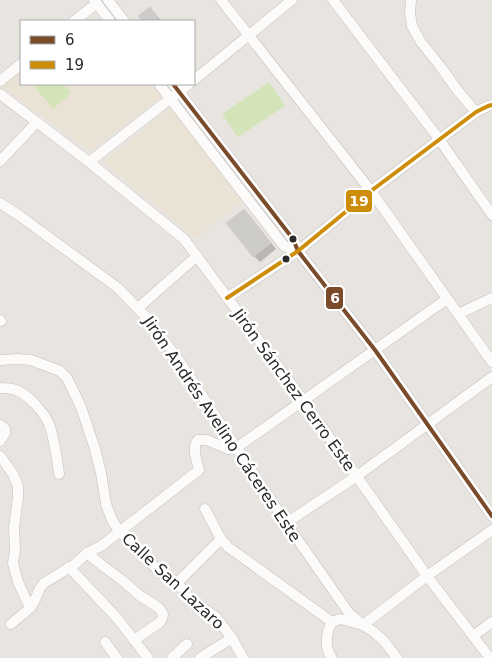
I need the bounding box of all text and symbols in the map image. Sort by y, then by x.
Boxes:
legend [20,20,195,85]
text: 6 [65,31,75,49]
text: 19 [65,56,84,74]
line badge: 19 [345,189,373,213]
text: 19 [349,193,369,209]
unlabelled marker [288,234,298,244]
unlabelled marker [281,254,291,264]
line badge: 6 [325,286,344,310]
text: 6 [330,290,340,306]
street label: Jirón Sánchez Cerro Este [228,304,359,475]
street label: Jirón Andrés Avelino Cáceres Este [139,312,305,545]
street label: Calle San Lazaro [118,529,228,633]

